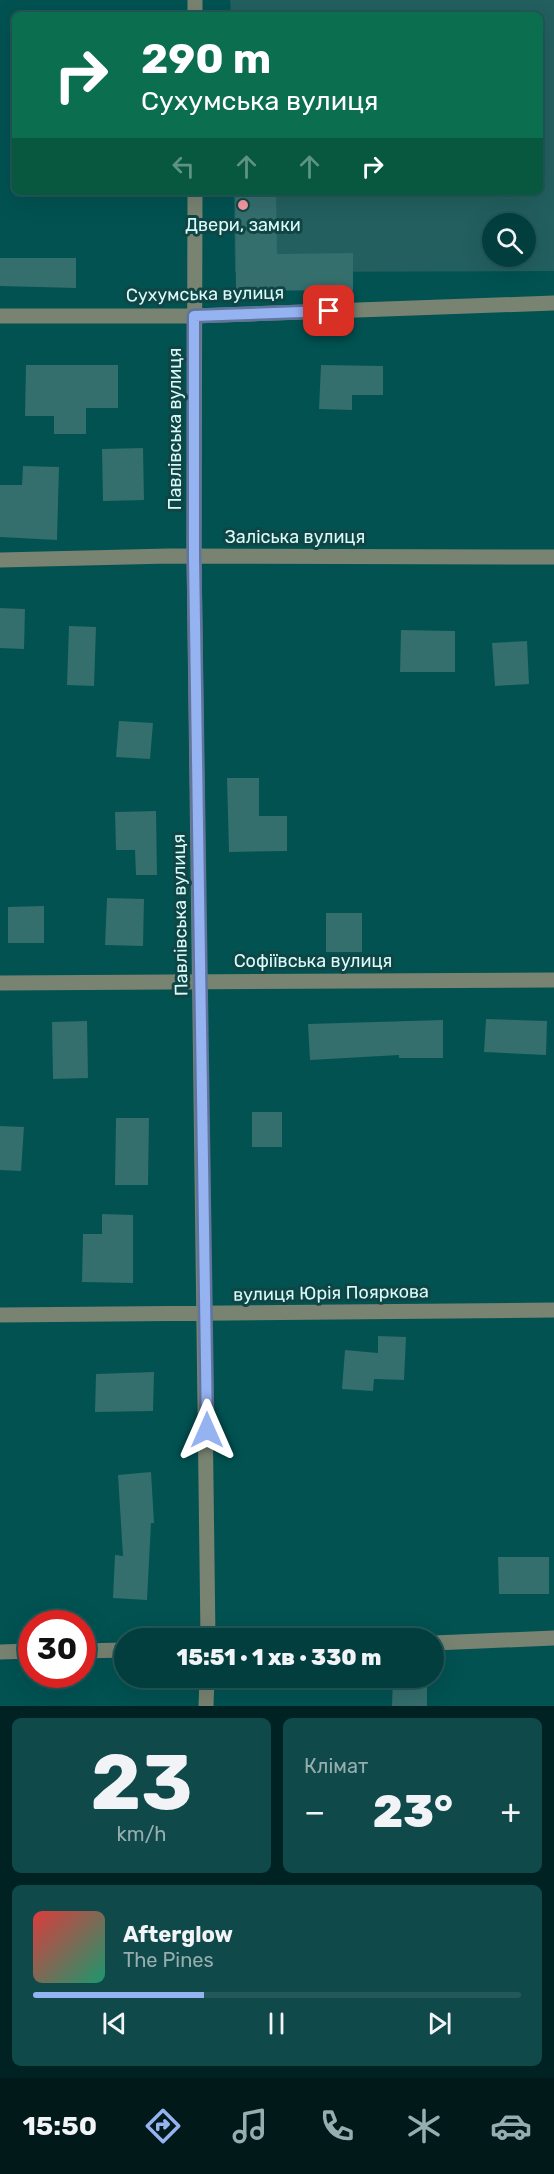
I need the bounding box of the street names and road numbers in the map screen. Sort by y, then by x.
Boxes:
street label: Сухумська вулиця [126,282,284,306]
street label: Павлівська вулиця [164,348,186,510]
street label: Заліська вулиця [225,526,365,548]
street label: Павлівська вулиця [168,834,192,996]
street label: Софіївська вулиця [234,950,392,972]
street label: вулиця Юрія Пояркова [233,1280,429,1306]

